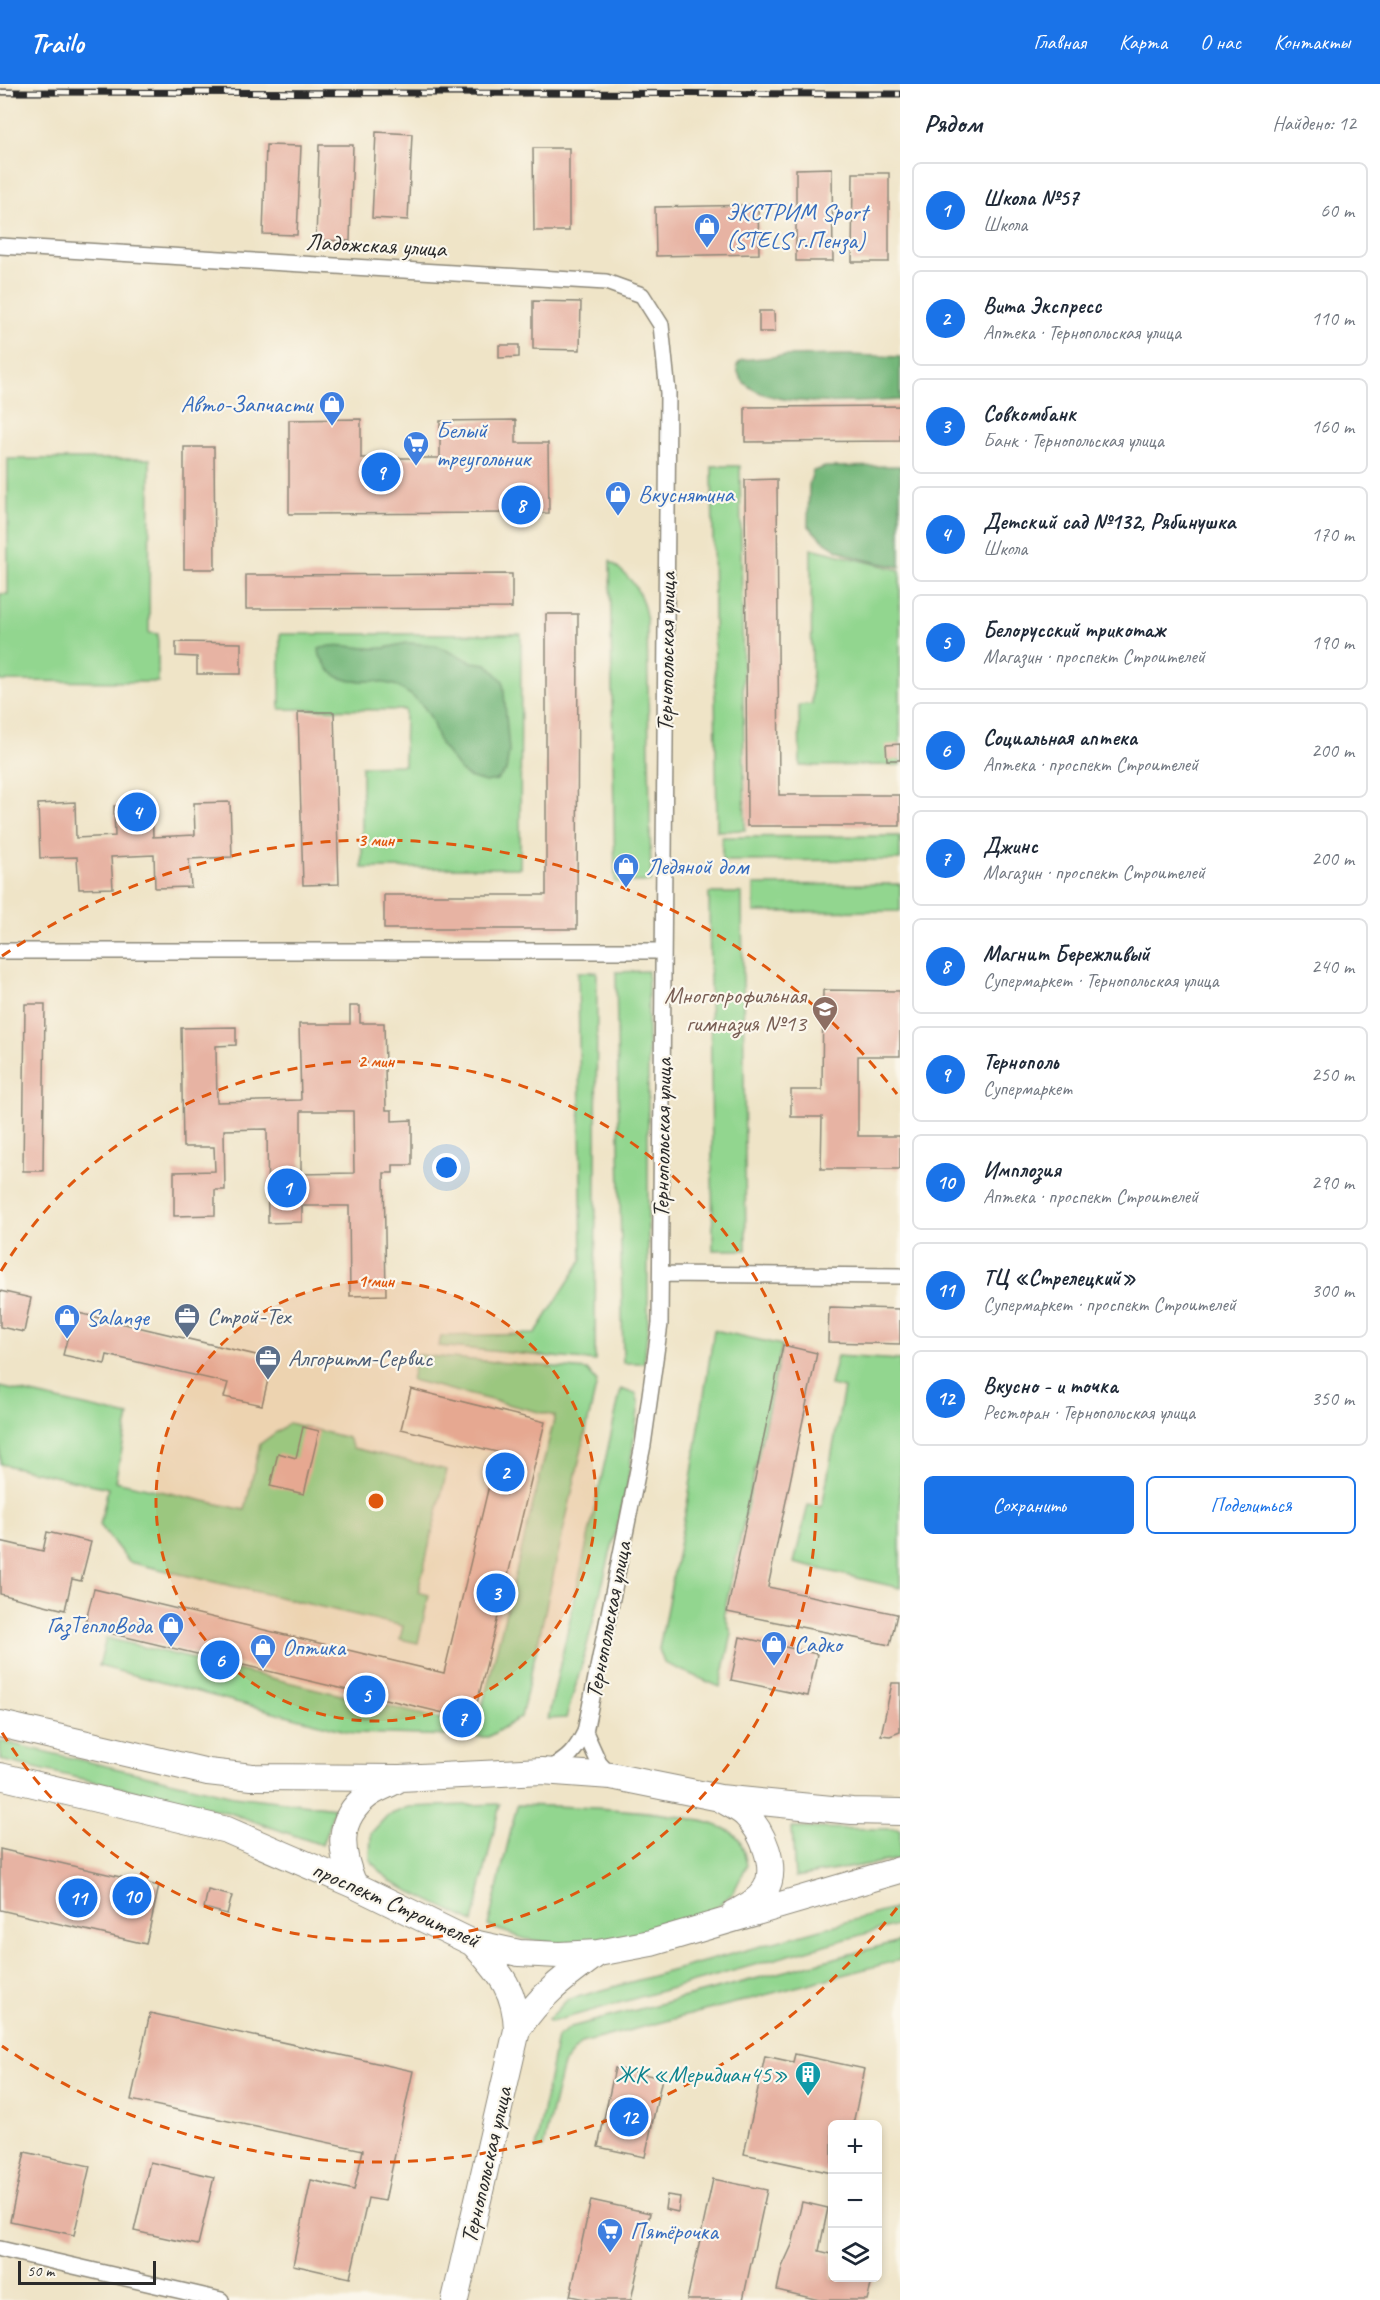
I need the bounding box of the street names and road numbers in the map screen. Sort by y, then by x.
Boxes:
street label: Ладожская улица [305,226,448,264]
street label: Тернопольская улица [650,571,682,732]
street label: Тернопольская улица [646,1057,678,1218]
street label: Тернопольская улица [578,1538,638,1701]
street label: проспект Строителей [308,1854,486,1955]
street label: Тернопольская улица [453,2083,519,2246]

